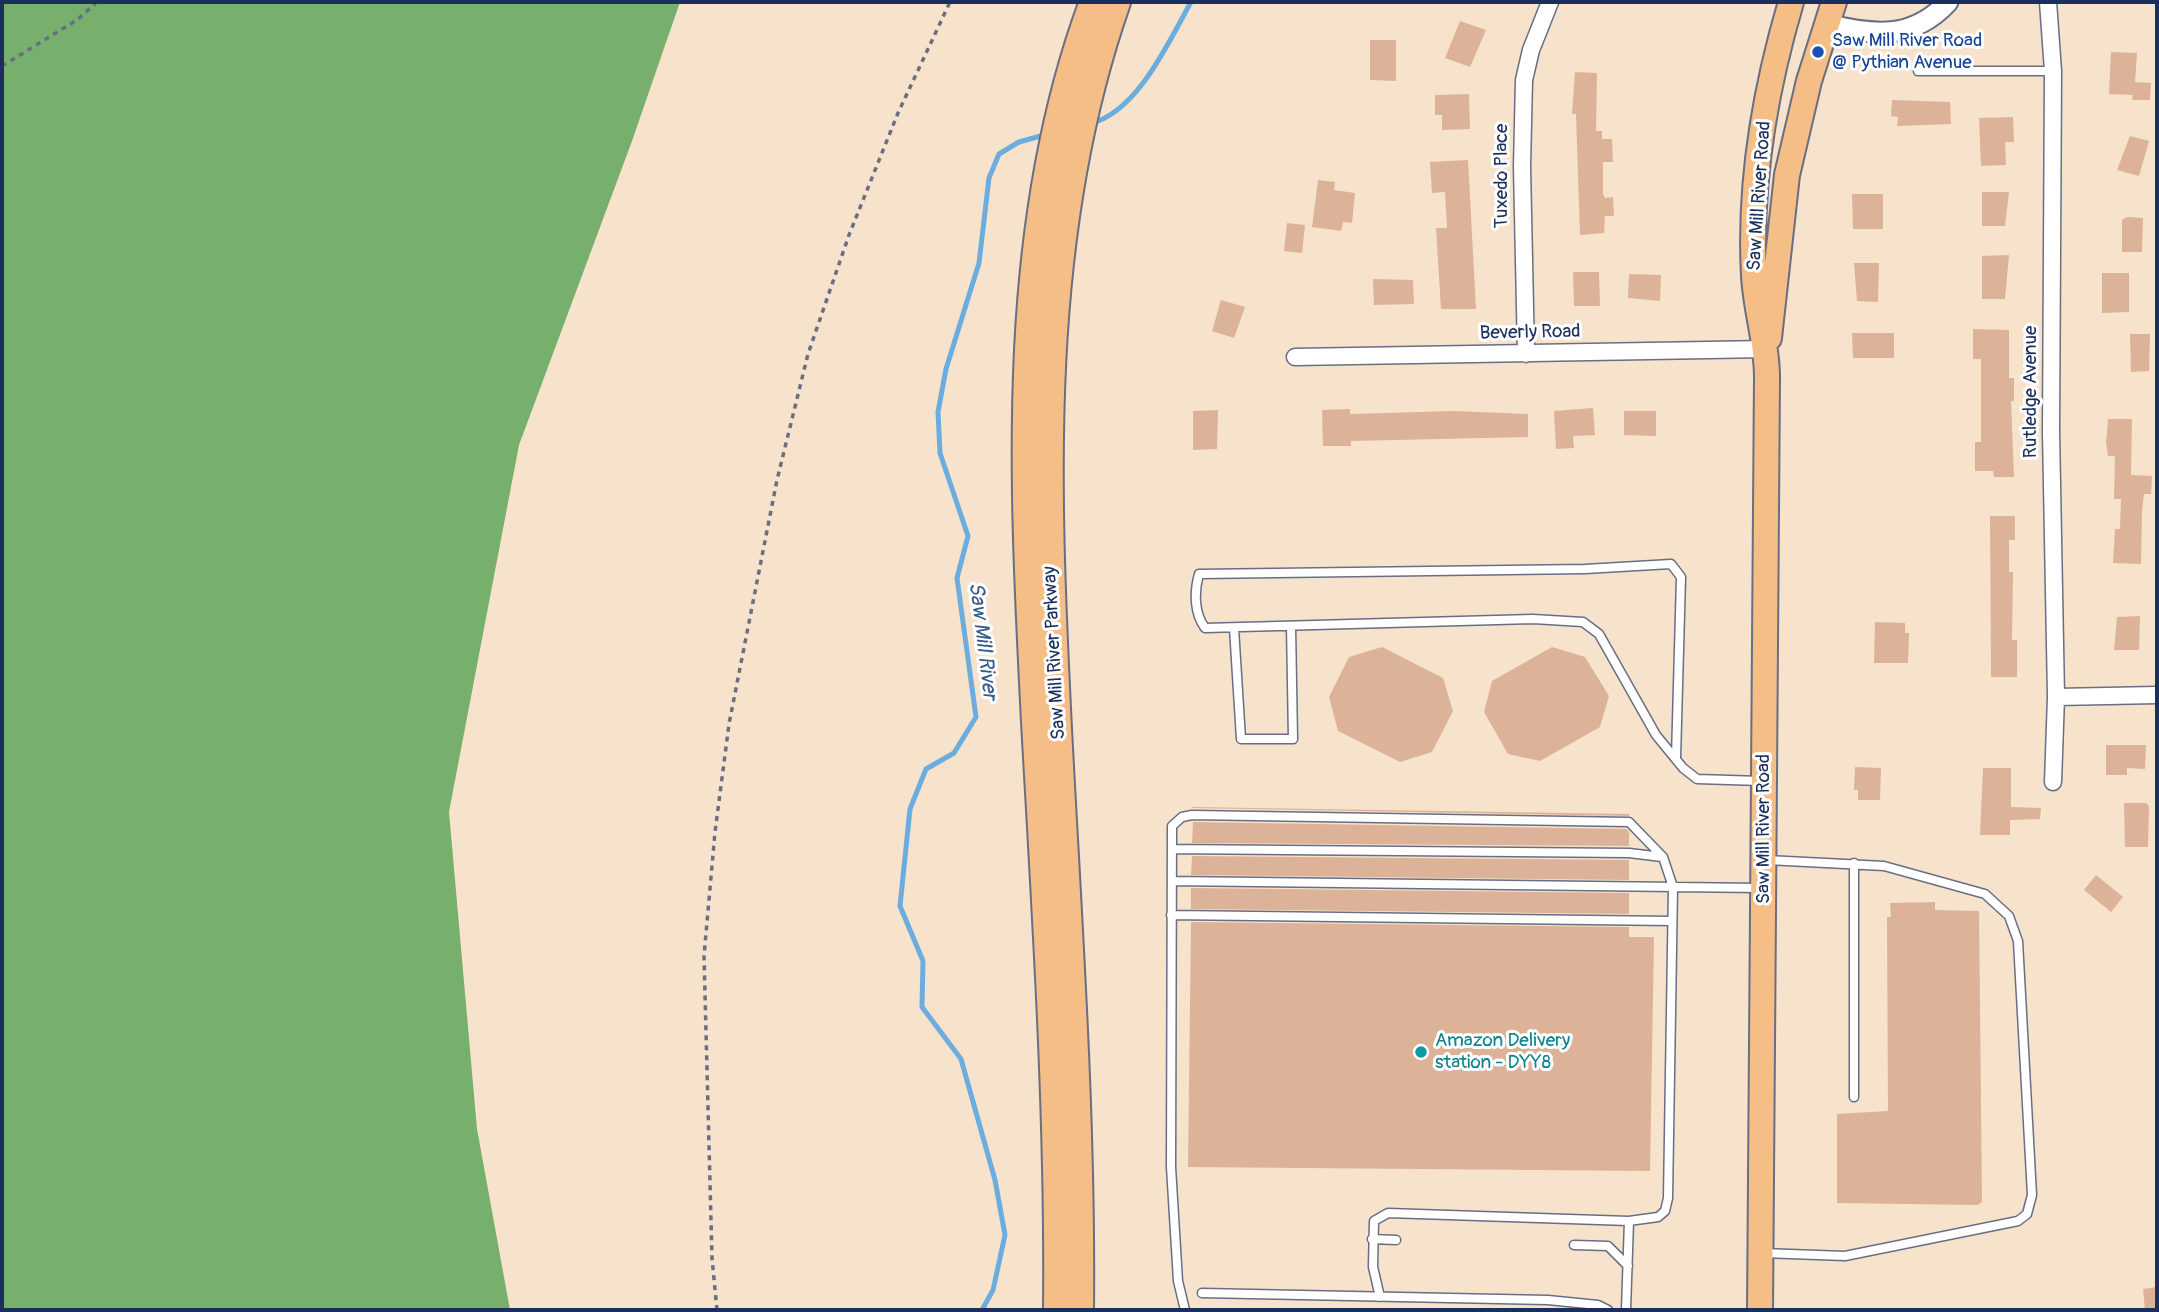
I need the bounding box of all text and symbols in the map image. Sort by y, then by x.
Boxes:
place label: Saw Mill River Road @ Pythian Avenue [1832,30,1982,74]
marker: Saw Mill River Road @ Pythian Avenue [1810,44,1826,60]
street label: Saw Mill River Road [1743,120,1777,272]
street label: Tuxedo Place [1491,124,1513,228]
street label: Beverly Road [1479,321,1581,345]
street label: Rutledge Avenue [2020,326,2042,458]
street label: Saw Mill River Parkway [1039,566,1071,740]
water label: Saw Mill River [962,581,1002,701]
street label: Saw Mill River Road [1753,754,1775,904]
place label: Amazon Delivery station - DYY8 [1435,1030,1570,1074]
marker: Amazon Delivery station - DYY8 [1413,1044,1429,1060]

